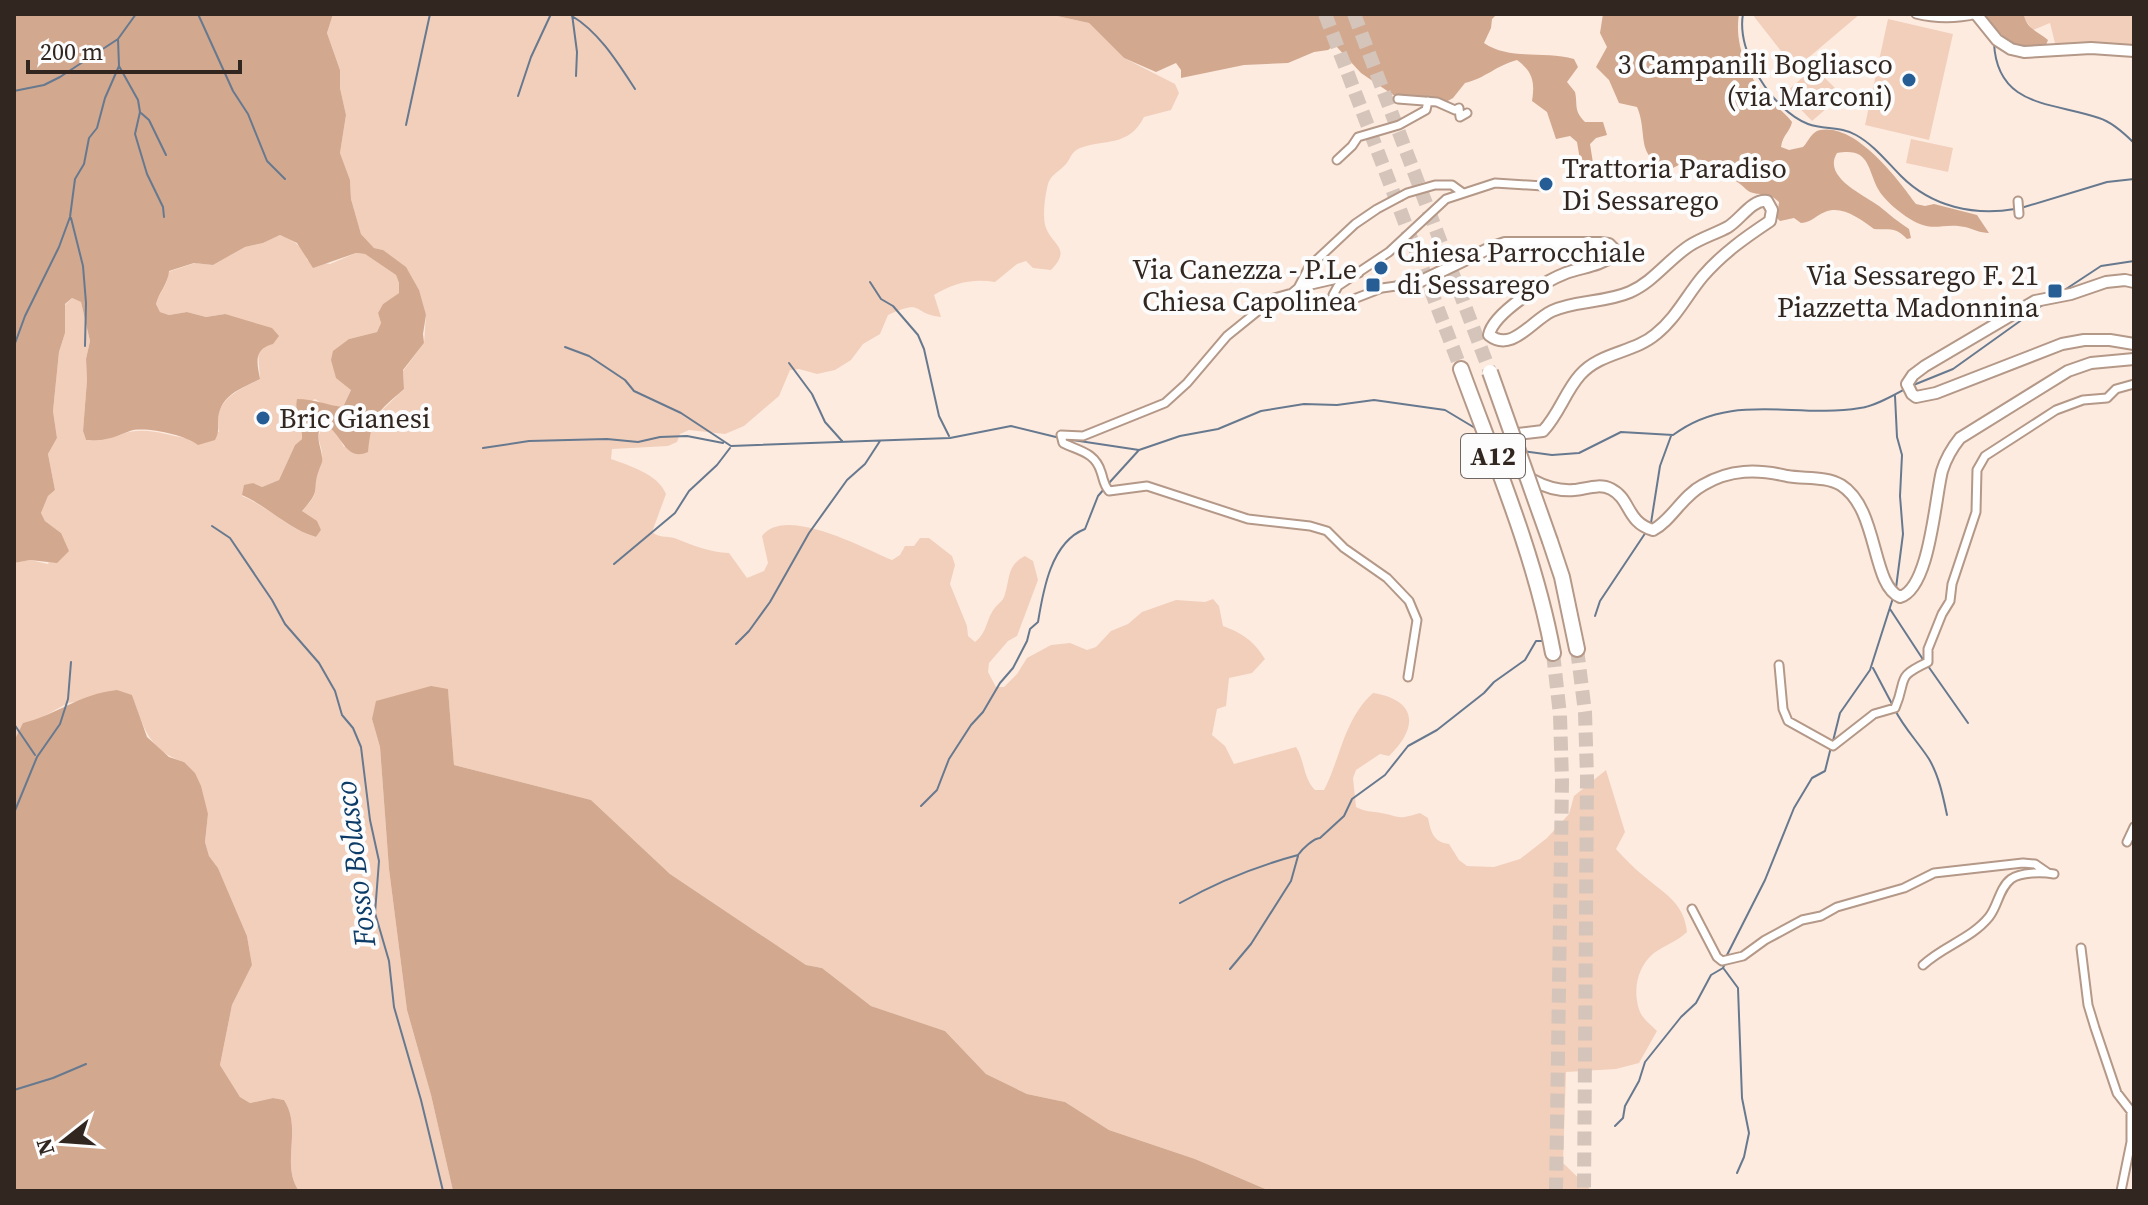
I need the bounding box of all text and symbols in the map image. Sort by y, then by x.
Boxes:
scale bar [28,24,240,74]
text: 200 m [40,35,103,68]
place label: 3 Campanili Bogliasco (via Marconi) [1618,45,1893,115]
marker: 3 Campanili Bogliasco (via Marconi) [1900,71,1918,89]
place label: Trattoria Paradiso Di Sessarego [1562,149,1787,219]
marker: Trattoria Paradiso Di Sessarego [1537,175,1555,193]
place label: Chiesa Parrocchiale di Sessarego [1397,233,1646,303]
place label: Via Canezza - P.Le Chiesa Capolinea [1132,250,1358,320]
place label: Via Sessarego F. 21 Piazzetta Madonnina [1777,256,2040,326]
marker: Chiesa Parrocchiale di Sessarego [1372,259,1390,277]
marker: Via Canezza - P.Le Chiesa Capolinea [1364,276,1382,294]
marker: Via Sessarego F. 21 Piazzetta Madonnina [2046,282,2064,300]
place label: Bric Gianesi [279,399,430,437]
marker: Bric Gianesi [254,409,272,427]
road number: A12 [1461,434,1525,478]
water label: Fosso Bolasco [324,779,386,950]
north arrow [24,1101,104,1181]
text: N [28,1135,62,1159]

